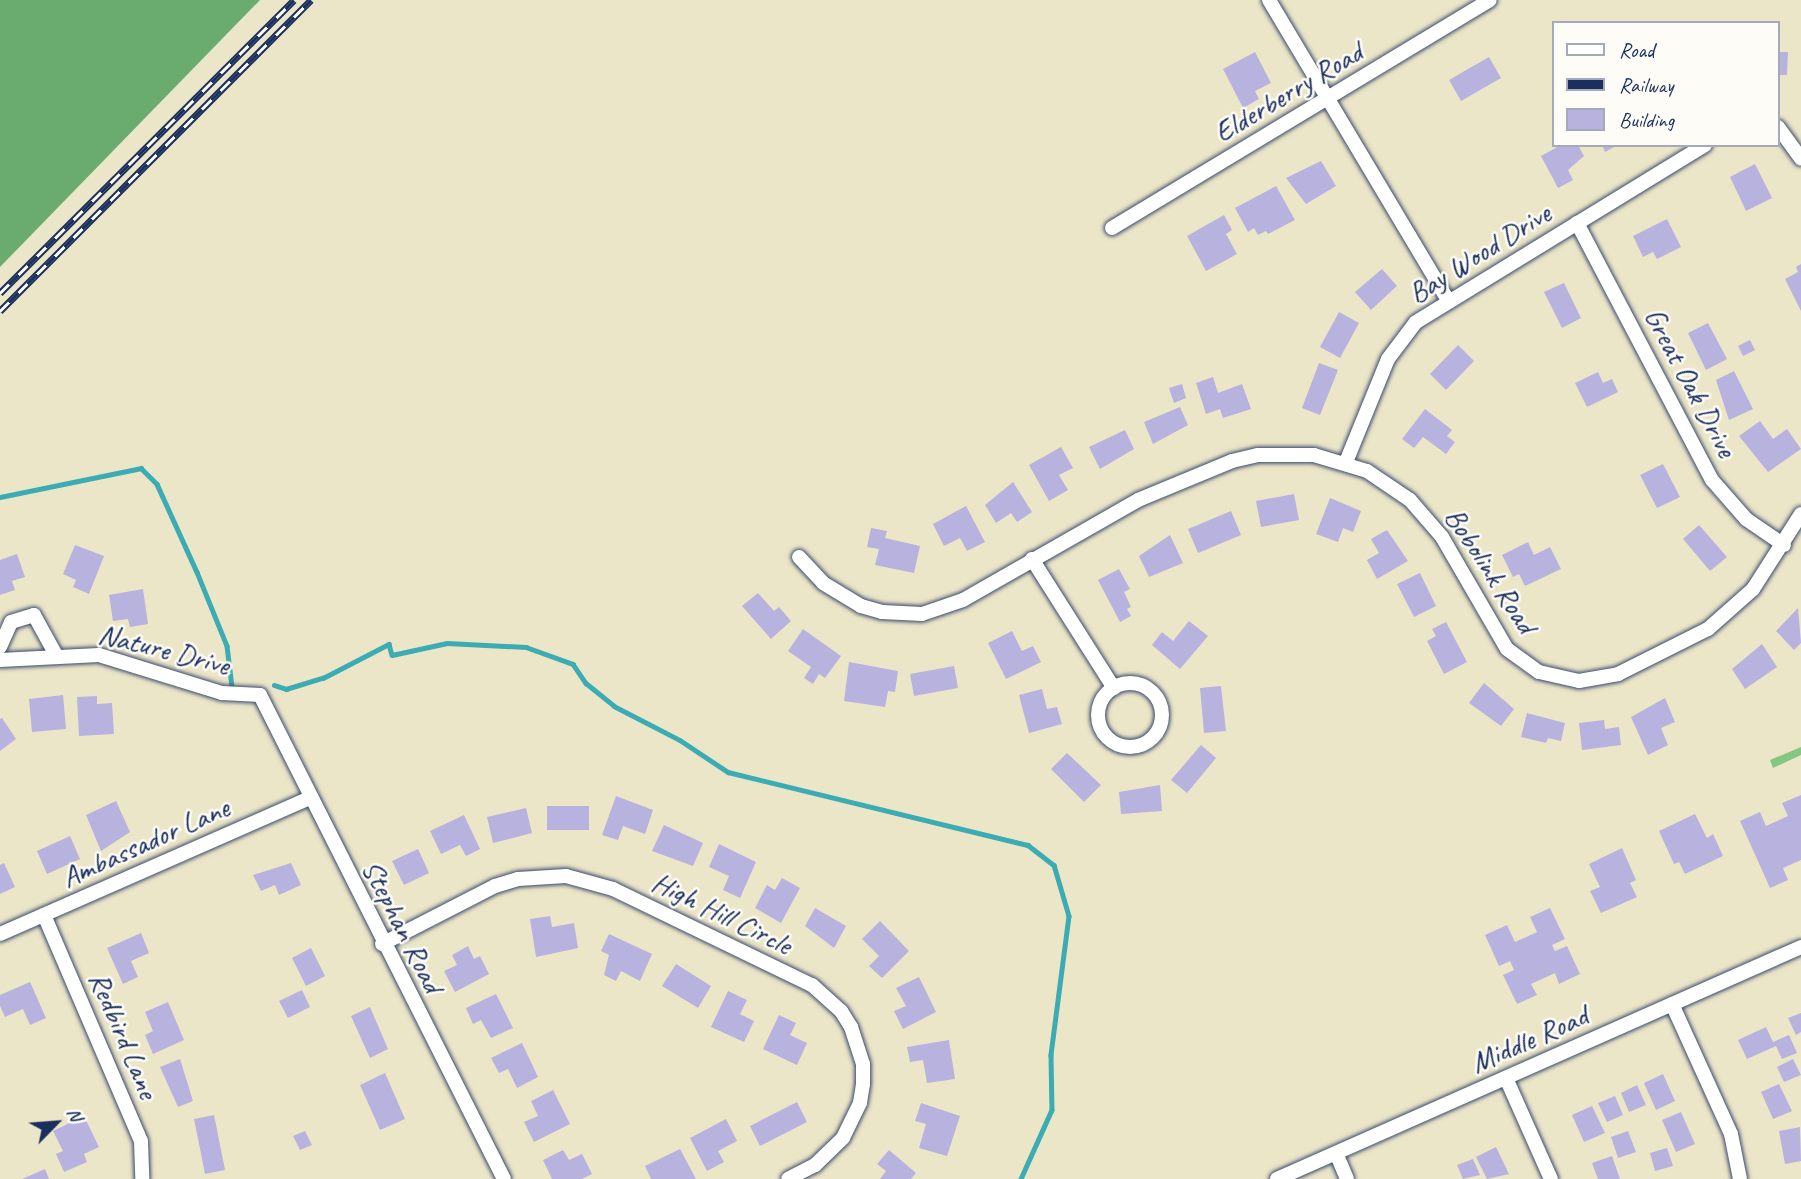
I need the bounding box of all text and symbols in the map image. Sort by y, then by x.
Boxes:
legend [1552,21,1780,147]
street label: Elderberry Road [1208,34,1368,150]
text: Road [1619,37,1654,63]
text: Railway [1619,72,1673,98]
text: Building [1619,107,1674,133]
street label: Bay Wood Drive [1401,195,1557,311]
street label: Great Oak Drive [1637,301,1745,463]
street label: Bobolink Road [1437,500,1545,640]
street label: Nature Drive [95,615,233,683]
street label: Ambassador Lane [55,789,235,895]
street label: Stephan Road [355,854,451,998]
street label: High Hill Circle [646,864,798,962]
street label: Redbird Lane [81,966,167,1104]
street label: Middle Road [1465,997,1593,1081]
north arrow [21,1088,91,1158]
text: N [62,1104,88,1125]

